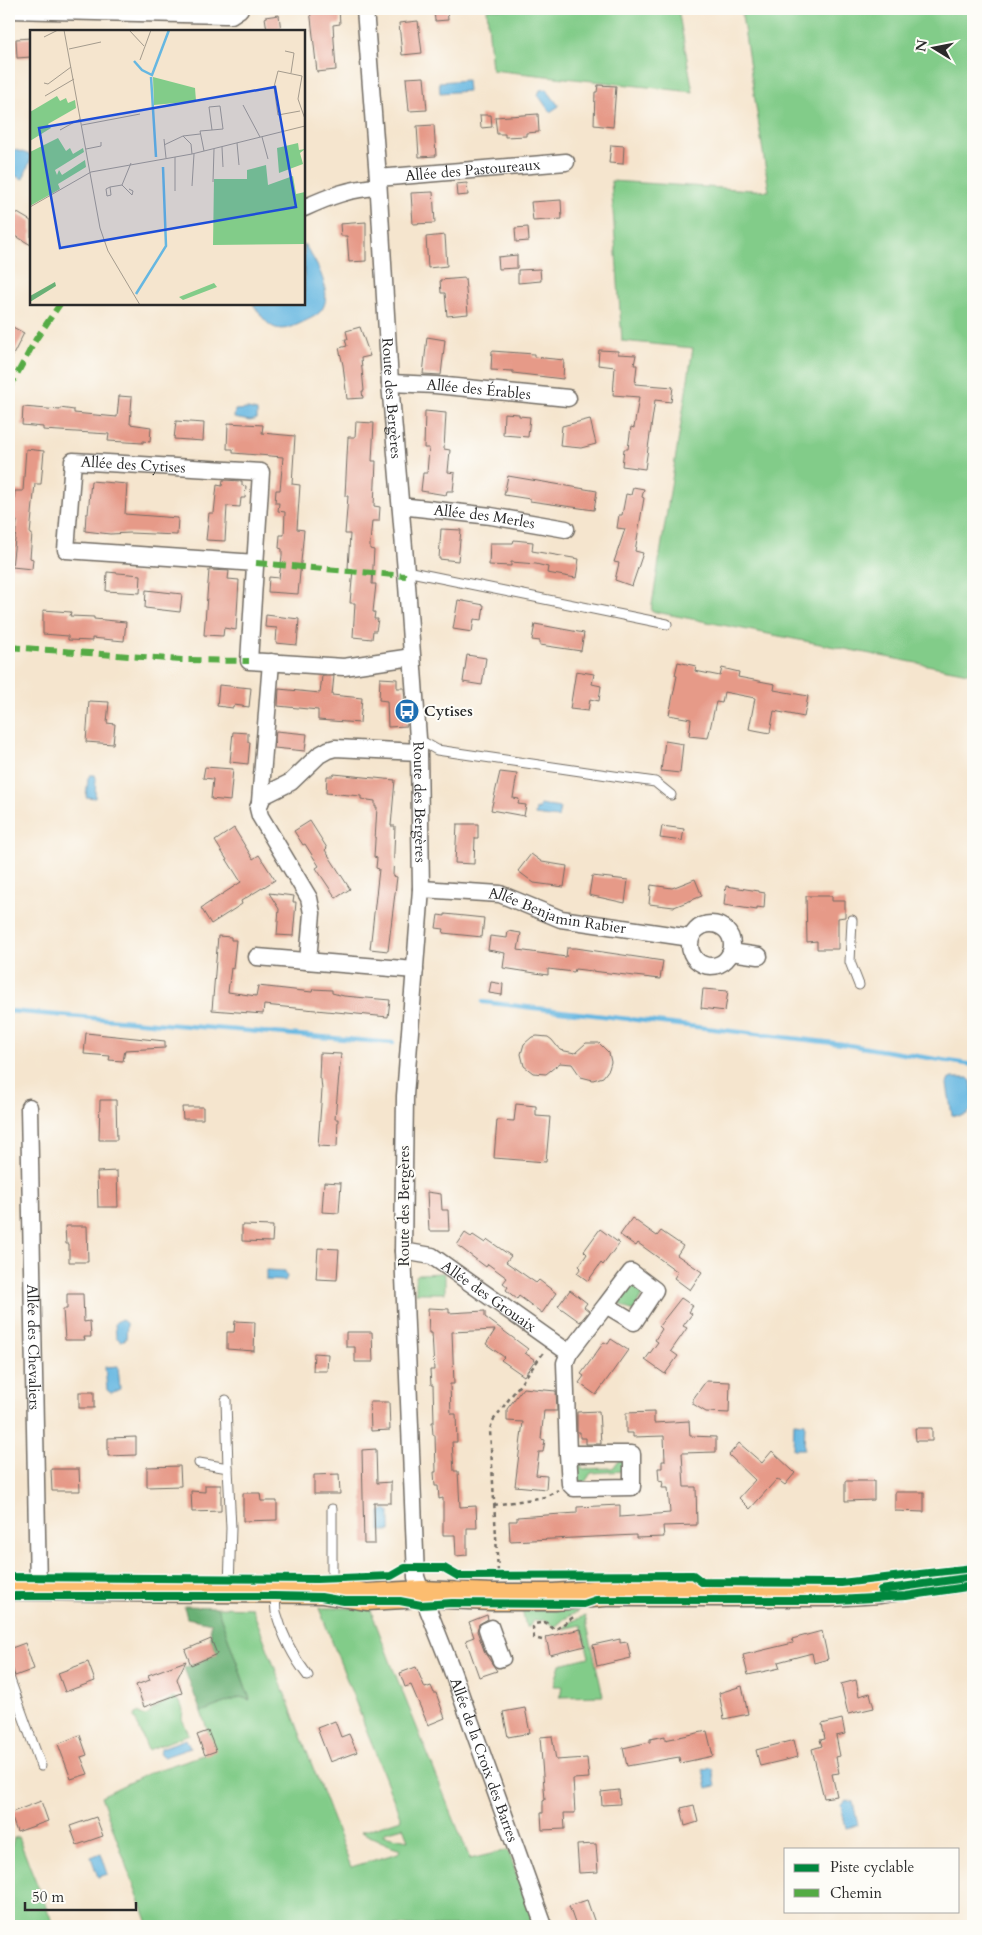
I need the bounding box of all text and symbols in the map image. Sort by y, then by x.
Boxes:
north arrow [910,22,960,72]
inset map [30,30,305,305]
text: N [911,38,932,53]
street label: Allée des Pastoureaux [404,154,542,186]
street label: Route des Bergères [377,337,406,459]
street label: Allée des Érables [426,375,532,404]
street label: Allée des Cytises [80,451,186,478]
street label: Allée des Merles [433,500,536,533]
bus stop icon: Cytises [394,698,420,724]
place label: Cytises [424,701,473,721]
street label: Route des Bergères [408,741,431,863]
street label: Allée Benjamin Rabier [488,883,628,938]
street label: Route des Bergères [394,1145,414,1267]
street label: Allée des Grouaix [437,1256,541,1337]
street label: Allée des Chevaliers [22,1284,45,1410]
street label: Allée de la Croix des Barres [445,1675,523,1845]
legend [784,1848,960,1912]
text: Piste cyclable [830,1857,914,1877]
scale bar [25,1880,136,1912]
text: Chemin [830,1883,882,1903]
text: 50 m [32,1887,64,1907]

